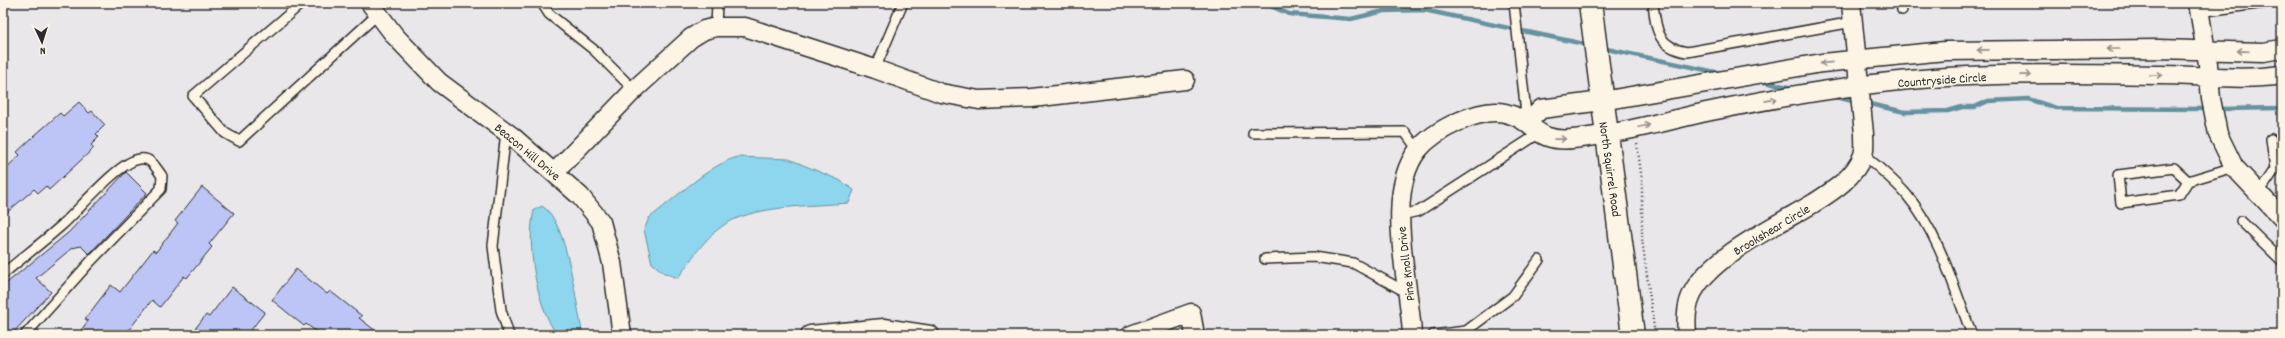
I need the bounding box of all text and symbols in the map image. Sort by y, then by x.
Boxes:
north arrow [22,22,62,62]
text: N [39,42,46,58]
one-way arrow [2107,45,2120,53]
one-way arrow [1977,46,1990,54]
one-way arrow [2237,48,2250,55]
one-way arrow [1820,59,1833,67]
street label: Countryside Circle [1897,69,1988,94]
one-way arrow [2149,71,2162,79]
one-way arrow [2019,72,2032,79]
one-way arrow [1764,95,1777,103]
street label: Beacon Hill Drive [489,120,564,186]
street label: North Squirrel Road [1592,120,1625,218]
one-way arrow [1637,122,1650,130]
one-way arrow [1554,135,1567,143]
street label: Brookshear Circle [1730,201,1815,262]
street label: Pine Knoll Drive [1393,225,1421,302]

